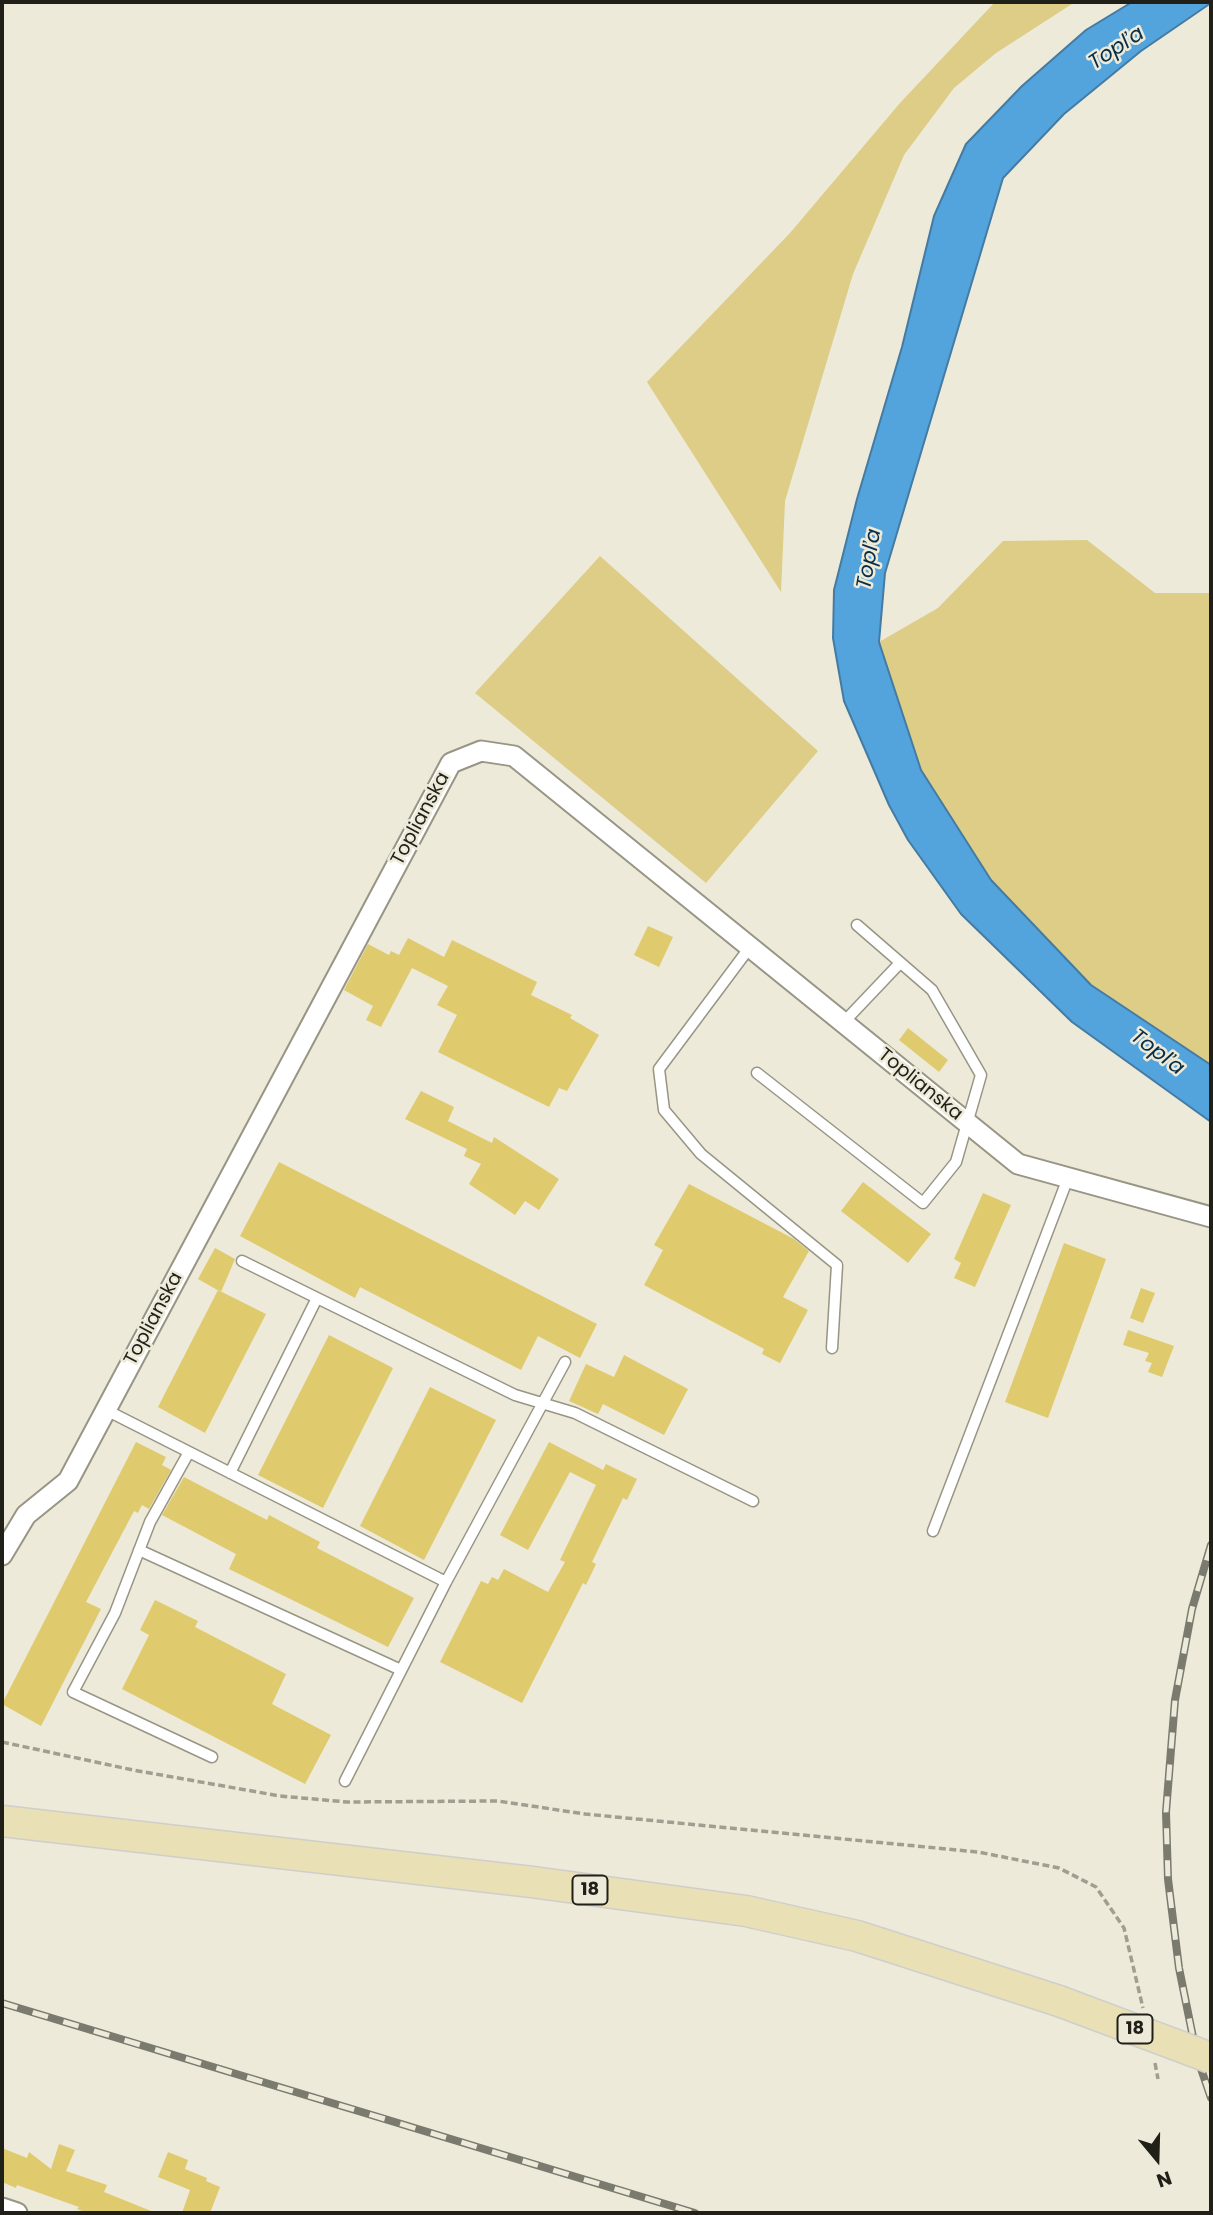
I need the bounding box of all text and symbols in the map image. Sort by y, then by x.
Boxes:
water label: Topľa [1085,22,1149,76]
water label: Topľa [852,527,888,591]
street label: Toplianska [387,769,455,869]
water label: Topľa [1125,1025,1189,1081]
street label: Toplianska [873,1044,967,1126]
street label: Toplianska [120,1269,188,1369]
road number: 18 [572,1876,608,1904]
road number: 18 [1118,2014,1152,2043]
north arrow [1122,2124,1192,2194]
text: N [1153,2164,1175,2194]

